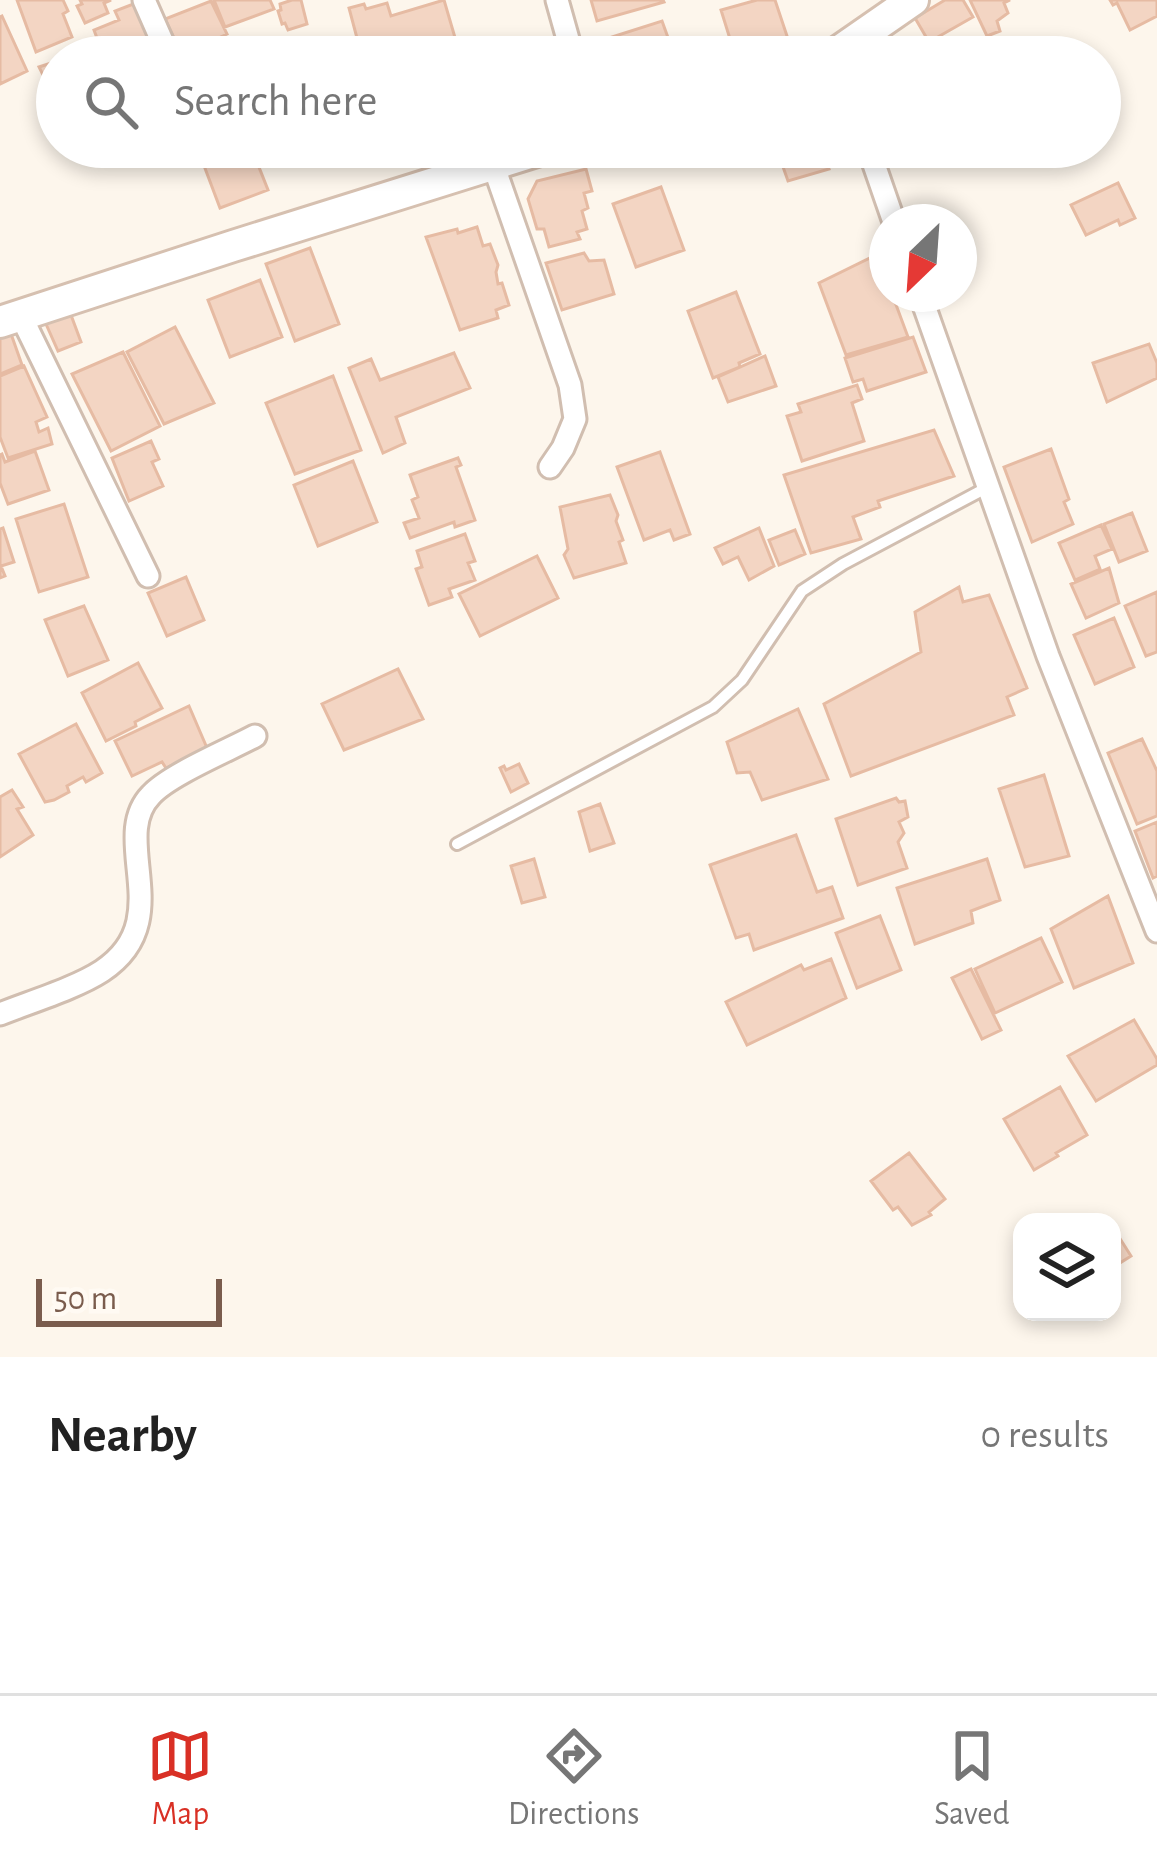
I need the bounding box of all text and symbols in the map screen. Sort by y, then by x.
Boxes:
search box [36,36,1121,168]
icon: search [78,69,144,135]
text: Search here [174,79,377,124]
north arrow [869,204,977,312]
map controls [1013,1213,1121,1321]
button: layers [1013,1213,1121,1321]
scale bar [36,1273,222,1326]
text: 50 m [54,1283,117,1316]
text: Nearby [48,1410,197,1461]
text: 0 results [981,1416,1109,1455]
tab: Map [147,1723,213,1835]
tab: Directions [508,1723,639,1835]
tab: Saved [934,1723,1010,1835]

